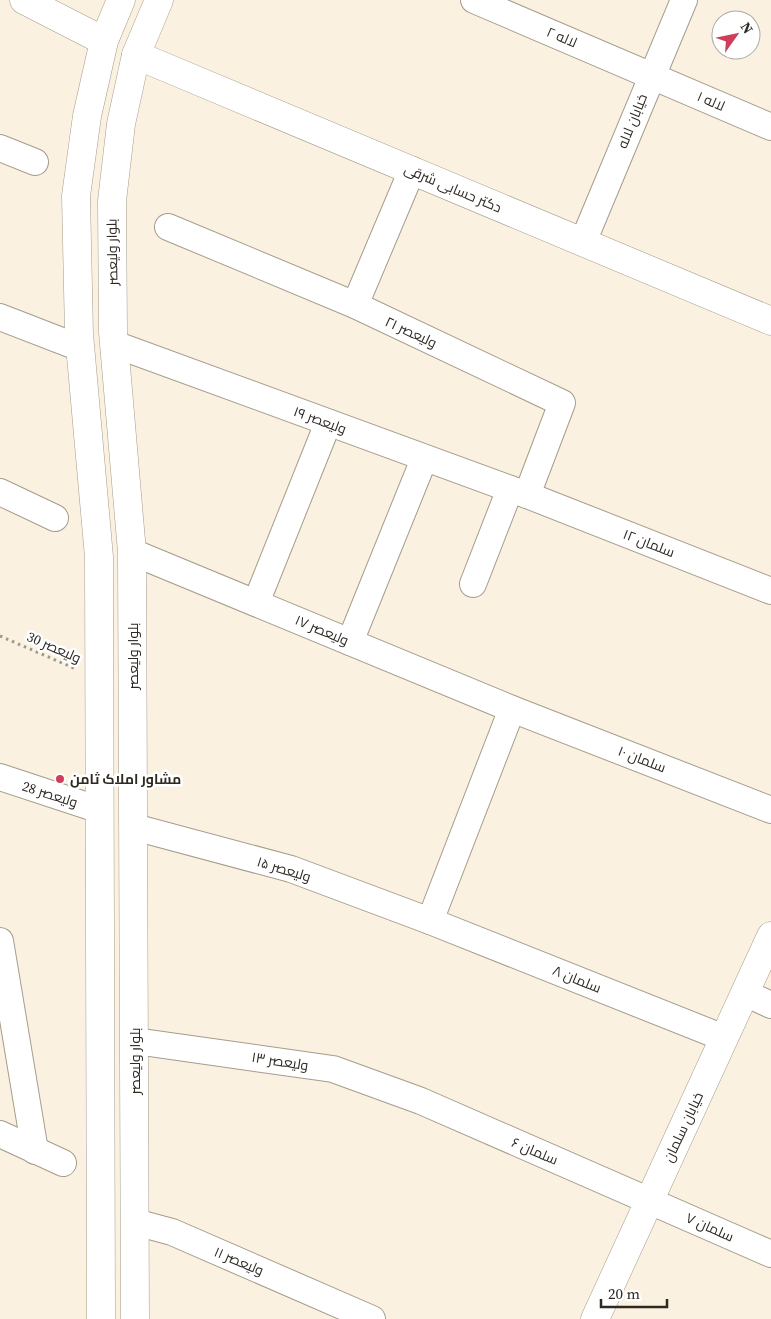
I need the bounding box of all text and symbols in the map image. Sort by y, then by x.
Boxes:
north arrow [711,10,761,60]
text: N [736,18,758,38]
street label: لاله ۲ [544,22,580,52]
street label: لاله ۱ [694,86,728,116]
street label: خیابان لاله [612,91,652,151]
street label: دکتر حسابی شرقی [401,158,505,218]
street label: بلوار ولیعصر [101,218,123,287]
street label: ولیعصر ۲۱ [382,311,440,353]
street label: ولیعصر ۱۹ [291,401,349,439]
street label: سلمان ۱۲ [620,524,678,562]
street label: ولیعصر ۱۷ [292,610,352,650]
street label: بلوار ولیعصر [123,622,143,691]
street label: ولیعصر 30 [24,626,84,668]
street label: سلمان ۱۰ [615,741,669,777]
place label: مشاور املاک ثامن [70,769,181,789]
marker: مشاور املاک ثامن [54,773,66,785]
street label: ولیعصر 28 [20,776,80,812]
street label: ولیعصر ۱۵ [255,851,313,887]
street label: سلمان ۸ [550,960,604,998]
street label: بلوار ولیعصر [125,1027,145,1096]
street label: ولیعصر ۱۳ [250,1047,310,1075]
street label: خیابان سلمان [658,1089,708,1165]
street label: سلمان ۶ [509,1132,561,1170]
street label: سلمان ۷ [683,1208,737,1246]
street label: ولیعصر ۱۱ [211,1242,267,1280]
scale bar [601,1276,667,1308]
text: 20 m [608,1283,640,1304]

